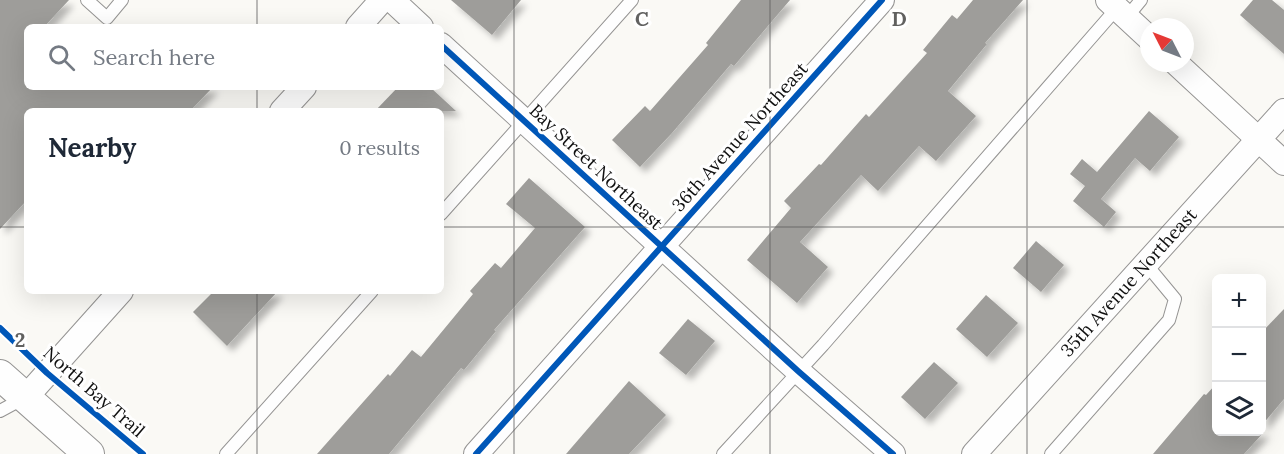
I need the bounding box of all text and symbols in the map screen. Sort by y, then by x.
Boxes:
text: C [635,6,649,31]
text: D [891,6,907,31]
north arrow [1140,18,1194,72]
search box [24,24,444,90]
icon: search [45,41,78,74]
text: Search here [93,43,215,71]
street label: 36th Avenue Northeast [667,57,813,216]
street label: Bay Street Northeast [525,99,668,235]
text: Nearby [48,131,136,164]
text: 0 results [339,135,420,160]
street label: 35th Avenue Northeast [1056,203,1202,361]
map controls [1212,274,1266,436]
button: + [1212,274,1266,328]
text: 2 [15,327,25,352]
button: − [1212,328,1266,382]
street label: North Bay Trail [39,341,150,442]
button: layers [1212,382,1266,436]

